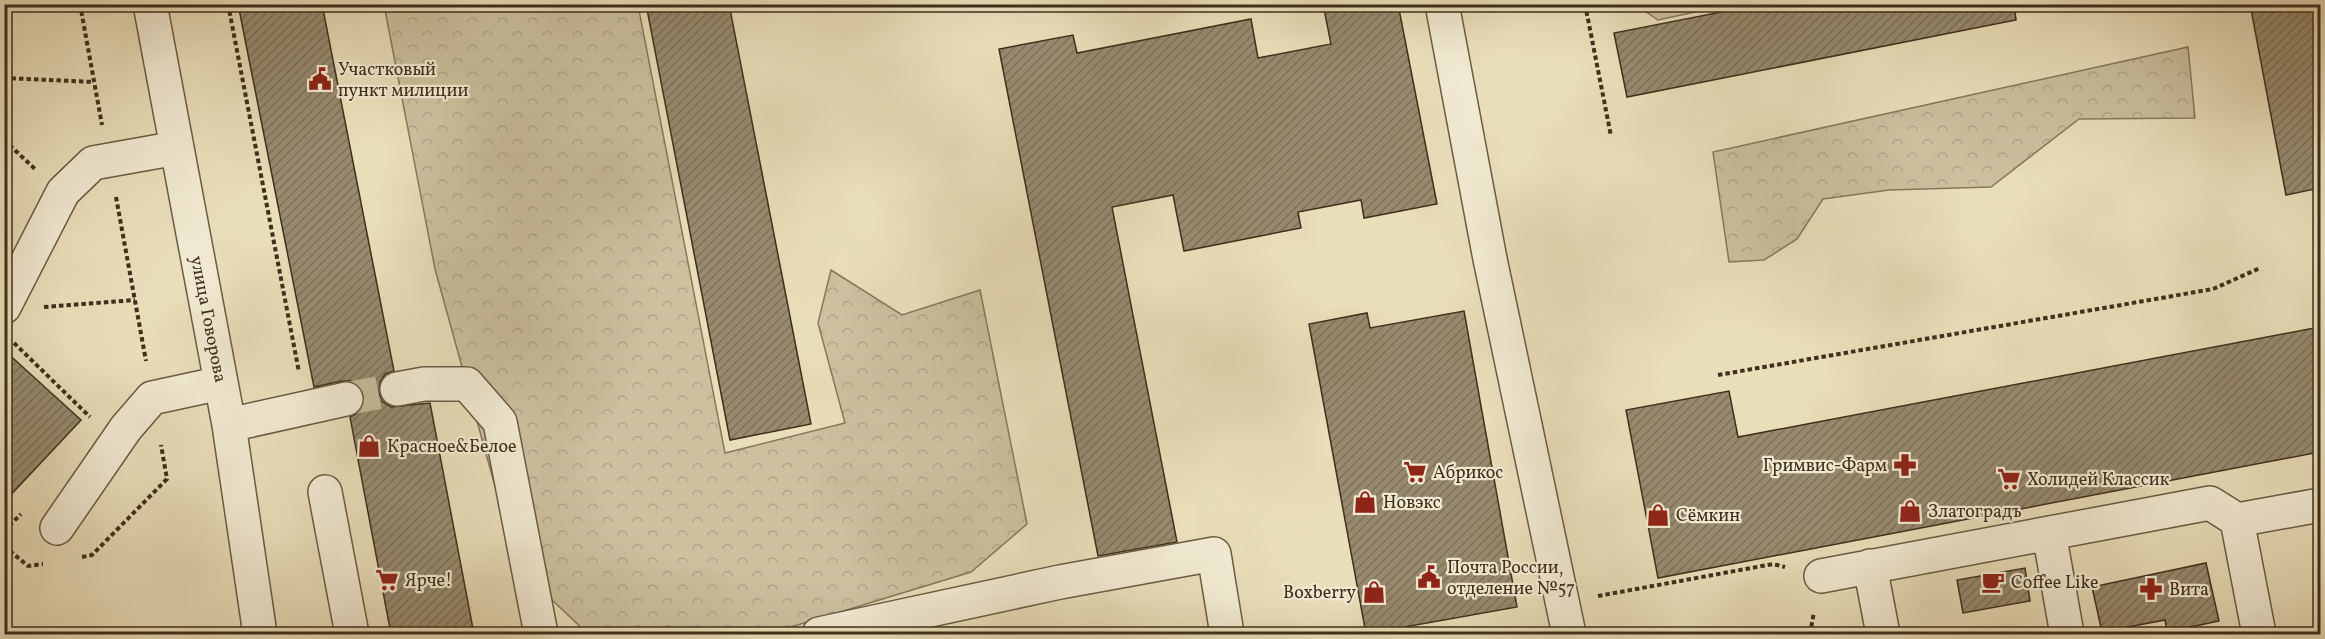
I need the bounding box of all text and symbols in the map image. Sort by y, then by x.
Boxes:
place label: Участковый пункт милиции [338,58,468,104]
public building icon: Участковый пункт милиции [307,66,333,92]
street label: улица Говорова [183,254,232,385]
shop icon: Красное&Белое [356,433,382,459]
place label: Красное&Белое [387,435,517,460]
pharmacy icon: Гримвис-Фарм [1892,452,1918,478]
place label: Гримвис-Фарм [1763,454,1887,479]
supermarket icon: Абрикос [1402,459,1428,485]
place label: Абрикос [1433,461,1503,486]
supermarket icon: Холидей Классик [1996,466,2022,492]
place label: Холидей Классик [2027,468,2170,493]
shop icon: Новэкс [1352,489,1378,515]
place label: Новэкс [1383,491,1441,516]
shop icon: Златоградъ [1897,498,1923,524]
place label: Златоградъ [1928,500,2022,525]
shop icon: Сёмкин [1645,502,1671,528]
place label: Сёмкин [1676,504,1740,529]
place label: Почта России, отделение №57 [1447,556,1575,602]
public building icon: Почта России, отделение №57 [1416,564,1442,590]
supermarket icon: Ярче! [374,567,400,593]
place label: Ярче! [405,569,453,594]
cafe icon: Coffee Like [1980,569,2006,595]
place label: Coffee Like [2011,571,2099,596]
pharmacy icon: Вита [2138,576,2164,602]
place label: Вита [2169,578,2209,603]
shop icon: Boxberry [1361,579,1387,605]
place label: Boxberry [1283,581,1356,606]

